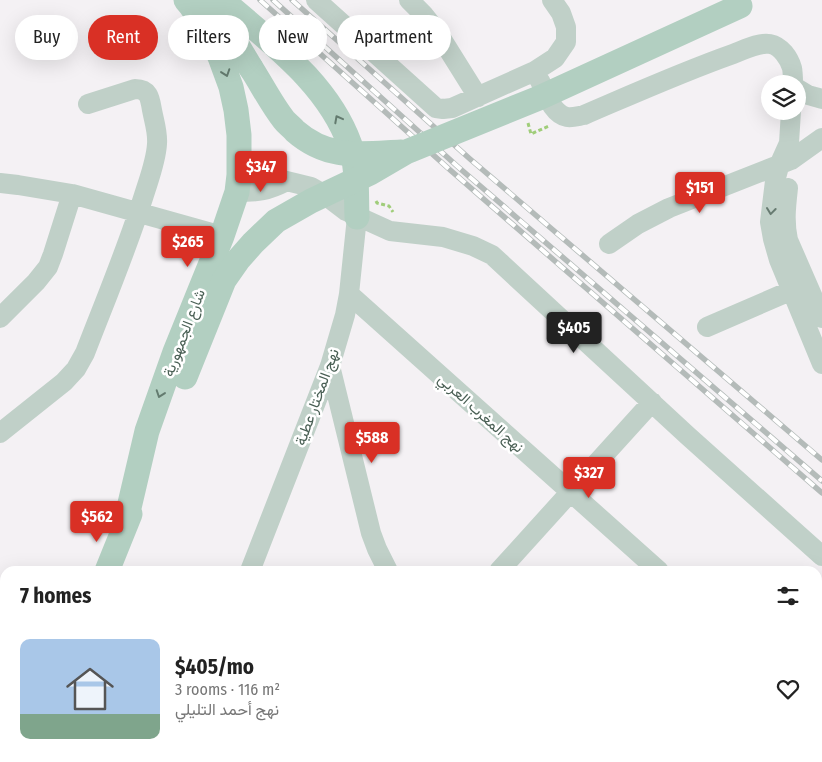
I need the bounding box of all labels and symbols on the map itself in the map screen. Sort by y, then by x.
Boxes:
one-way arrow [220,68,230,77]
one-way arrow [334,115,344,124]
pin: $347 [231,150,291,193]
pin: $151 [670,172,730,214]
one-way arrow [766,207,777,215]
pin: $265 [158,226,218,268]
street label: شارع الجمهورية [159,287,211,380]
pin: $405 [544,312,604,354]
street label: نهج المختار عطية [291,346,345,449]
street label: نهج المغرب العربي [432,370,528,459]
one-way arrow [156,390,166,398]
pin: $588 [342,422,402,464]
pin: $327 [559,456,619,499]
pin: $562 [67,500,127,543]

